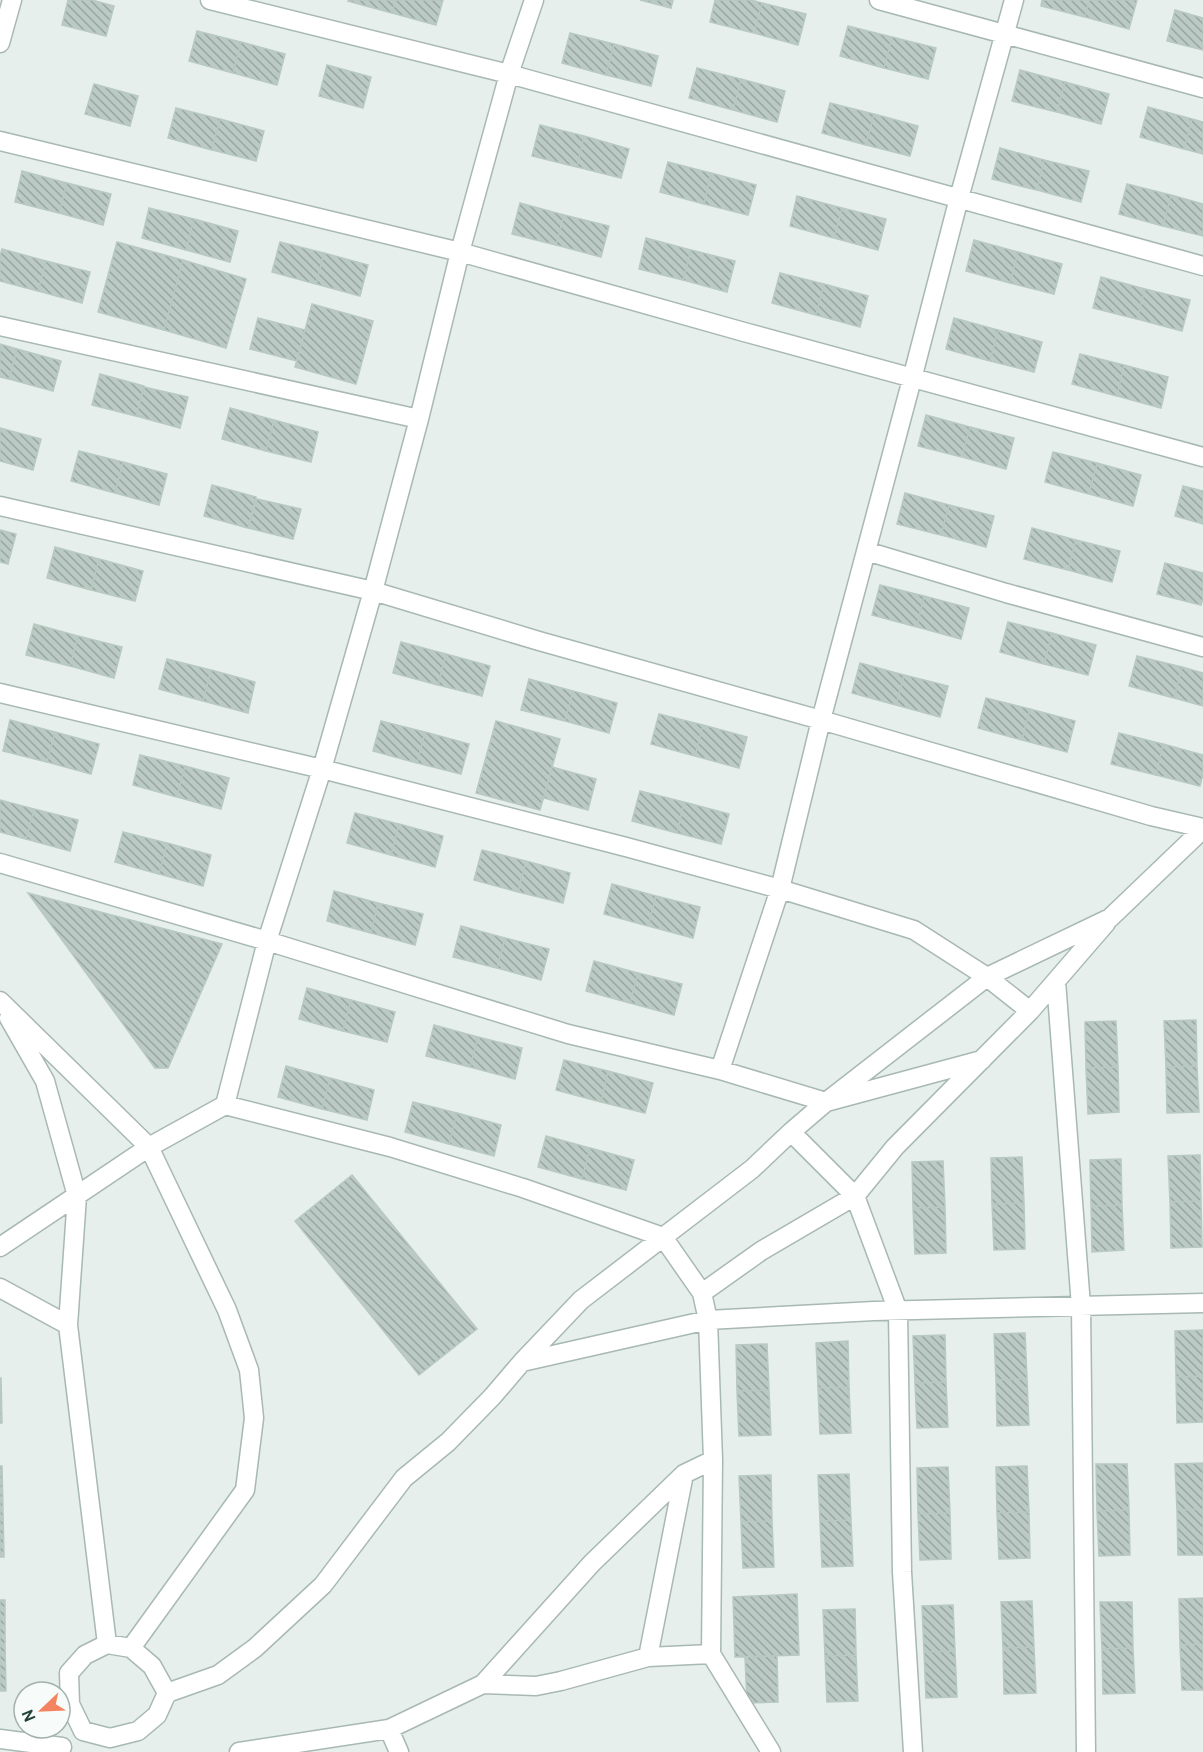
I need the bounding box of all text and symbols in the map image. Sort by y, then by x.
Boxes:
north arrow [12,1680,72,1740]
text: N [19,1706,41,1724]

